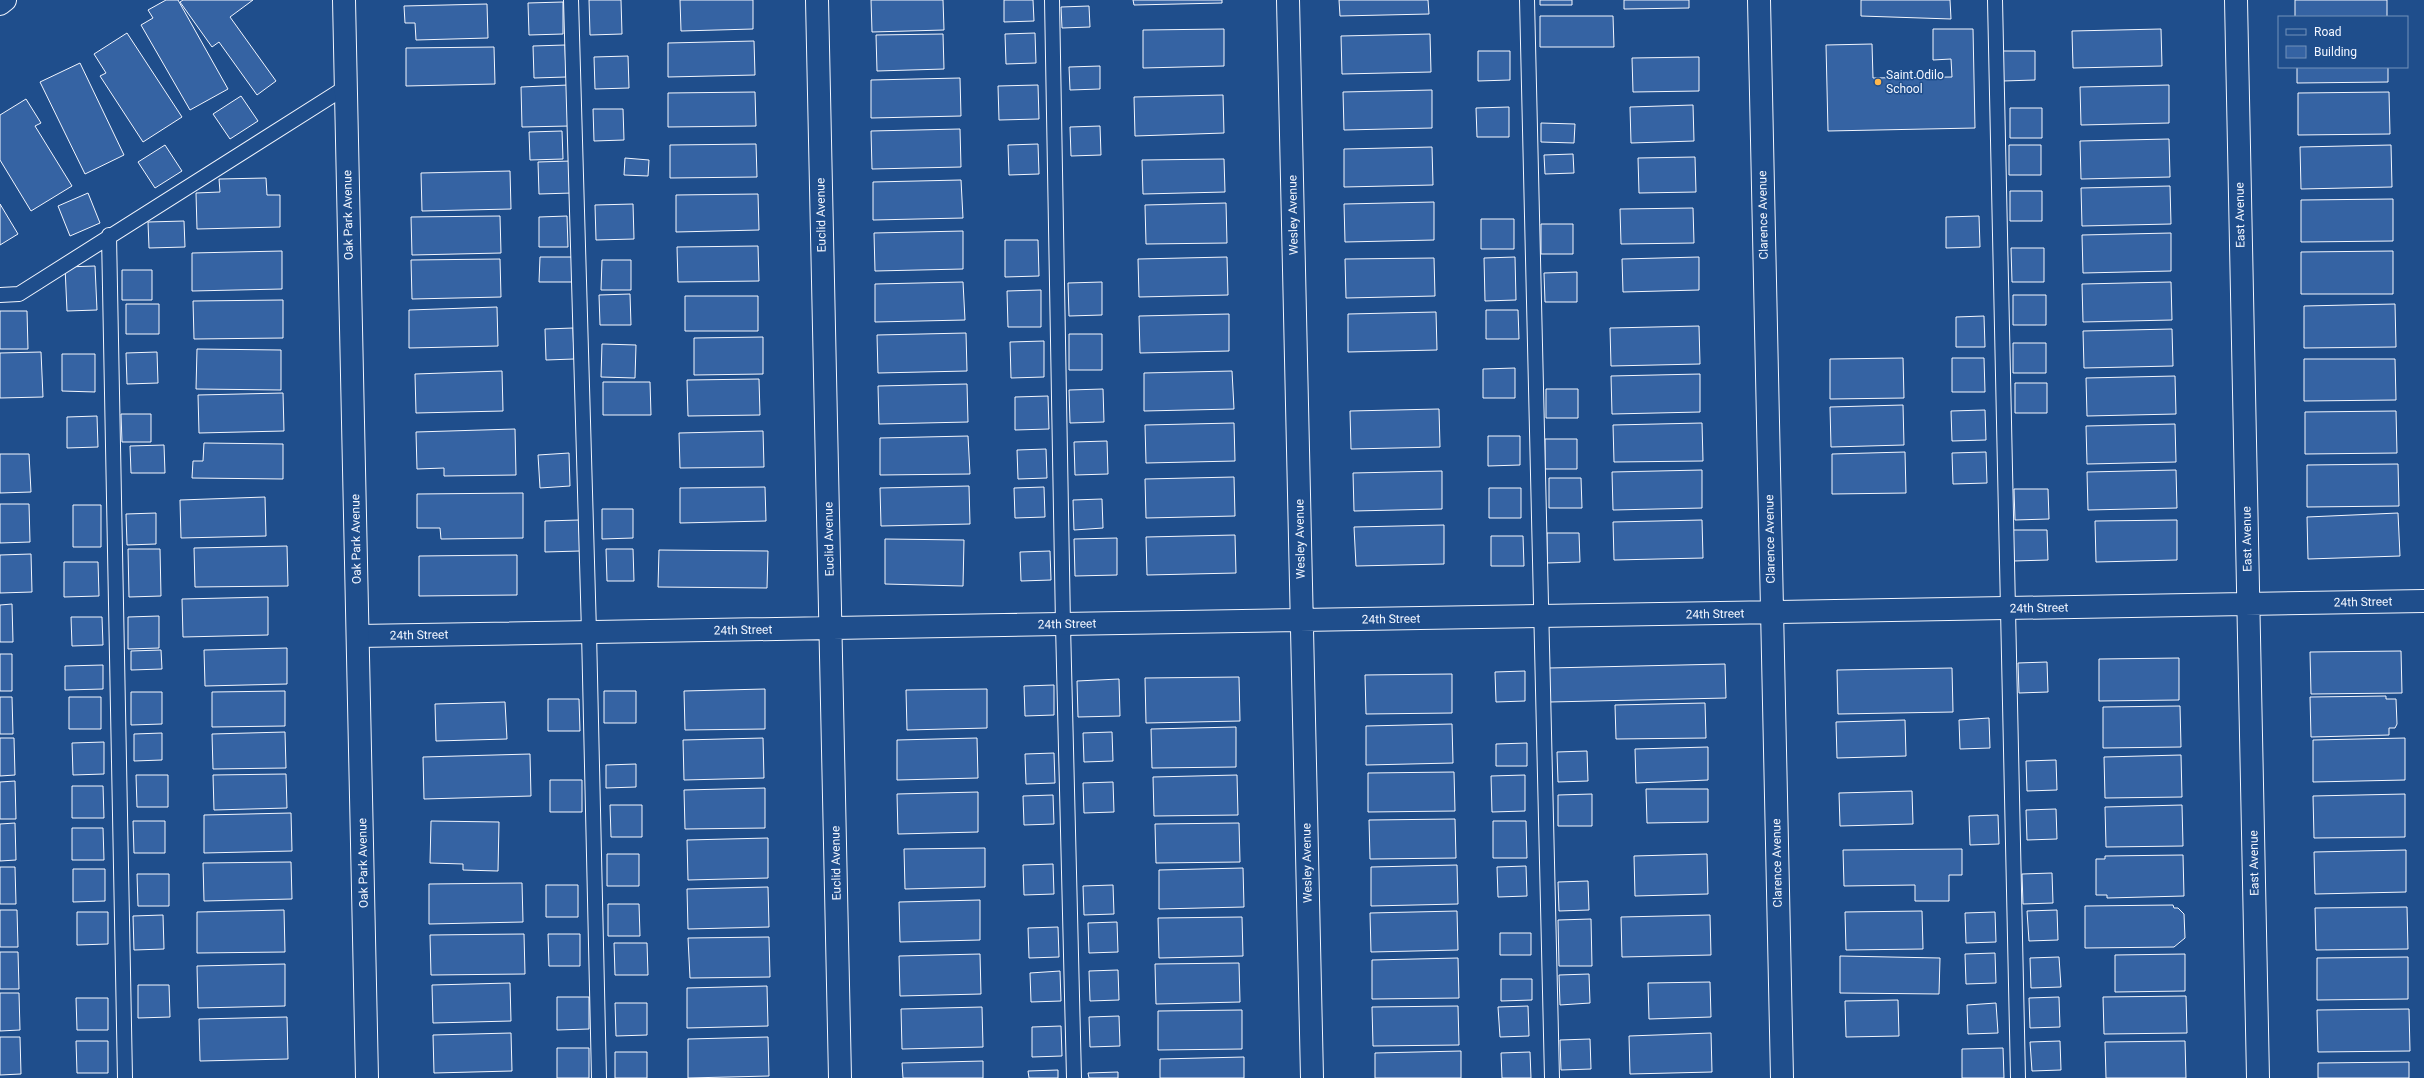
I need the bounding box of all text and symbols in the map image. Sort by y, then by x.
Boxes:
legend [2278,16,2408,68]
text: Road [2314,25,2342,39]
text: Building [2314,45,2357,59]
place label: Saint Odilo School [1886,68,1944,96]
marker: Saint Odilo School [1873,77,1883,87]
street label: Oak Park Avenue [340,170,356,260]
street label: Clarence Avenue [1755,170,1771,260]
street label: Wesley Avenue [1285,175,1301,255]
street label: Euclid Avenue [813,178,829,252]
street label: East Avenue [2232,182,2248,248]
street label: Oak Park Avenue [348,494,364,584]
street label: Clarence Avenue [1762,494,1778,584]
street label: Wesley Avenue [1292,499,1308,579]
street label: Euclid Avenue [821,502,837,576]
street label: East Avenue [2239,506,2255,572]
street label: 24th Street [2334,594,2393,610]
street label: 24th Street [2010,600,2069,616]
street label: 24th Street [1686,606,1745,622]
street label: 24th Street [1362,611,1421,627]
street label: 24th Street [1038,616,1097,632]
street label: 24th Street [714,622,773,638]
street label: 24th Street [390,627,449,643]
street label: Oak Park Avenue [355,818,371,908]
street label: Clarence Avenue [1769,818,1785,908]
street label: Wesley Avenue [1299,823,1315,903]
street label: Euclid Avenue [828,826,844,900]
street label: East Avenue [2246,830,2262,896]

